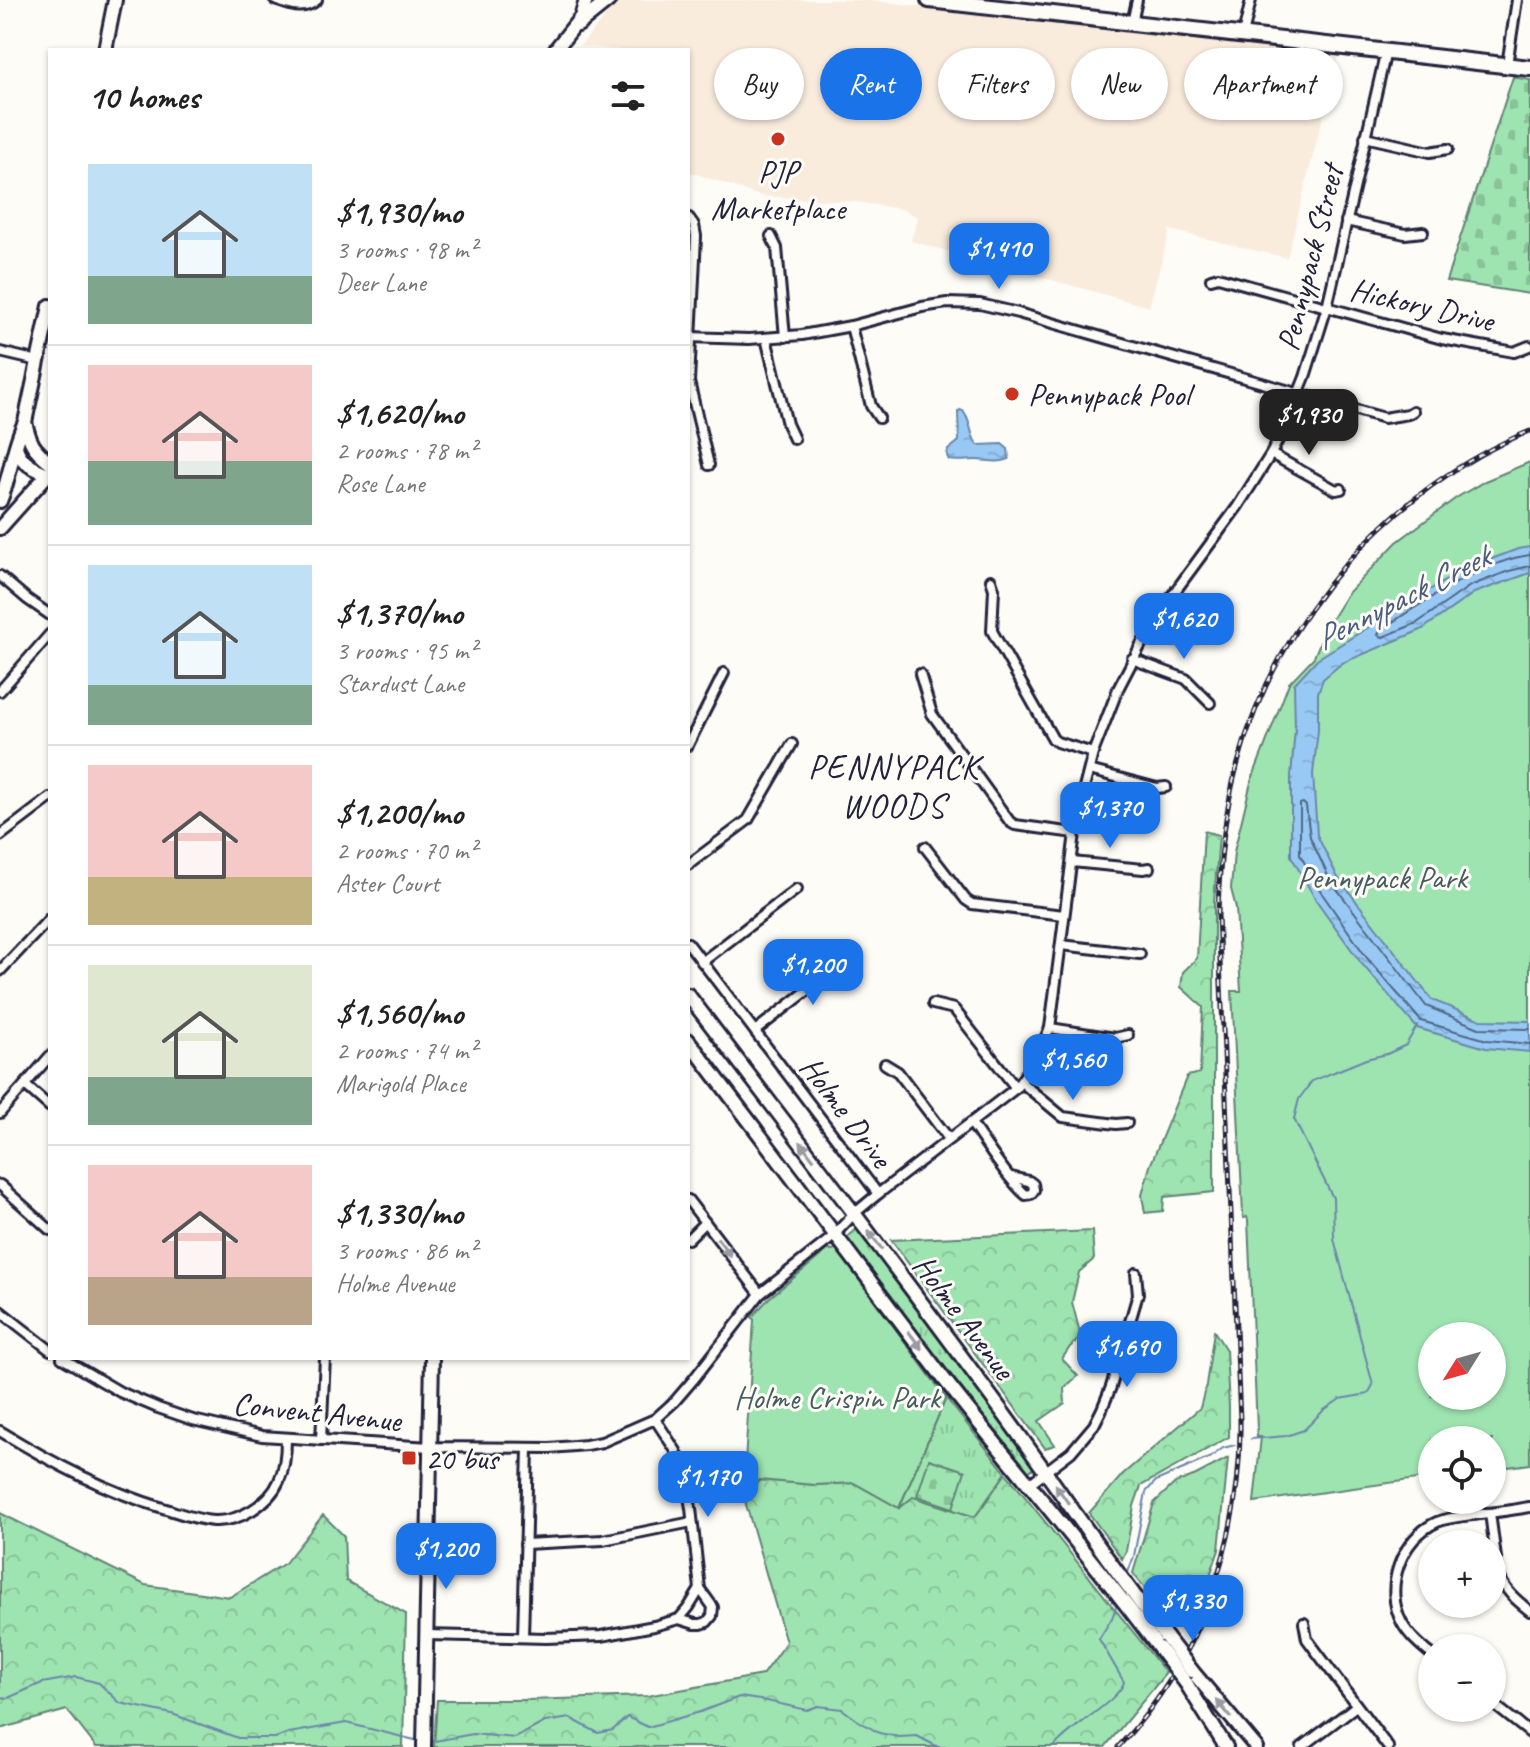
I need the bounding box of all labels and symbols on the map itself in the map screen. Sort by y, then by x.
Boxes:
marker: PJP Marketplace [769,130,787,148]
place label: PJP Marketplace [711,151,848,229]
street label: Pennypack Street [1267,157,1354,355]
pin: $1,410 [934,223,1064,291]
street label: Hickory Drive [1346,269,1500,342]
place label: Pennypack Pool [1028,374,1195,415]
marker: Pennypack Pool [1003,385,1021,403]
pin: $1,930 [1244,389,1374,457]
water label: Pennypack Creek [1308,532,1501,659]
pin: $1,620 [1119,593,1249,661]
district label: PENNYPACK WOODS [808,745,985,827]
pin: $1,370 [1045,782,1175,850]
park label: Pennypack Park [1297,857,1469,898]
pin: $1,200 [748,939,878,1007]
pin: $1,560 [1008,1034,1138,1102]
street label: Holme Drive [791,1048,903,1178]
one-way arrow [800,1141,816,1161]
one-way arrow [867,1230,883,1250]
one-way arrow [716,1237,732,1257]
street label: Holme Avenue [904,1246,1026,1390]
pin: $1,690 [1062,1321,1192,1389]
north arrow [1418,1322,1506,1410]
one-way arrow [906,1330,923,1351]
park label: Holme Crispin Park [734,1377,942,1418]
street label: Convent Avenue [231,1383,405,1441]
place label: 20 bus [425,1438,500,1479]
marker: 20 bus [400,1449,418,1467]
pin: $1,170 [643,1451,773,1519]
one-way arrow [1055,1484,1070,1505]
pin: $1,200 [381,1523,511,1591]
pin: $1,330 [1128,1575,1258,1643]
one-way arrow [1216,1699,1233,1719]

